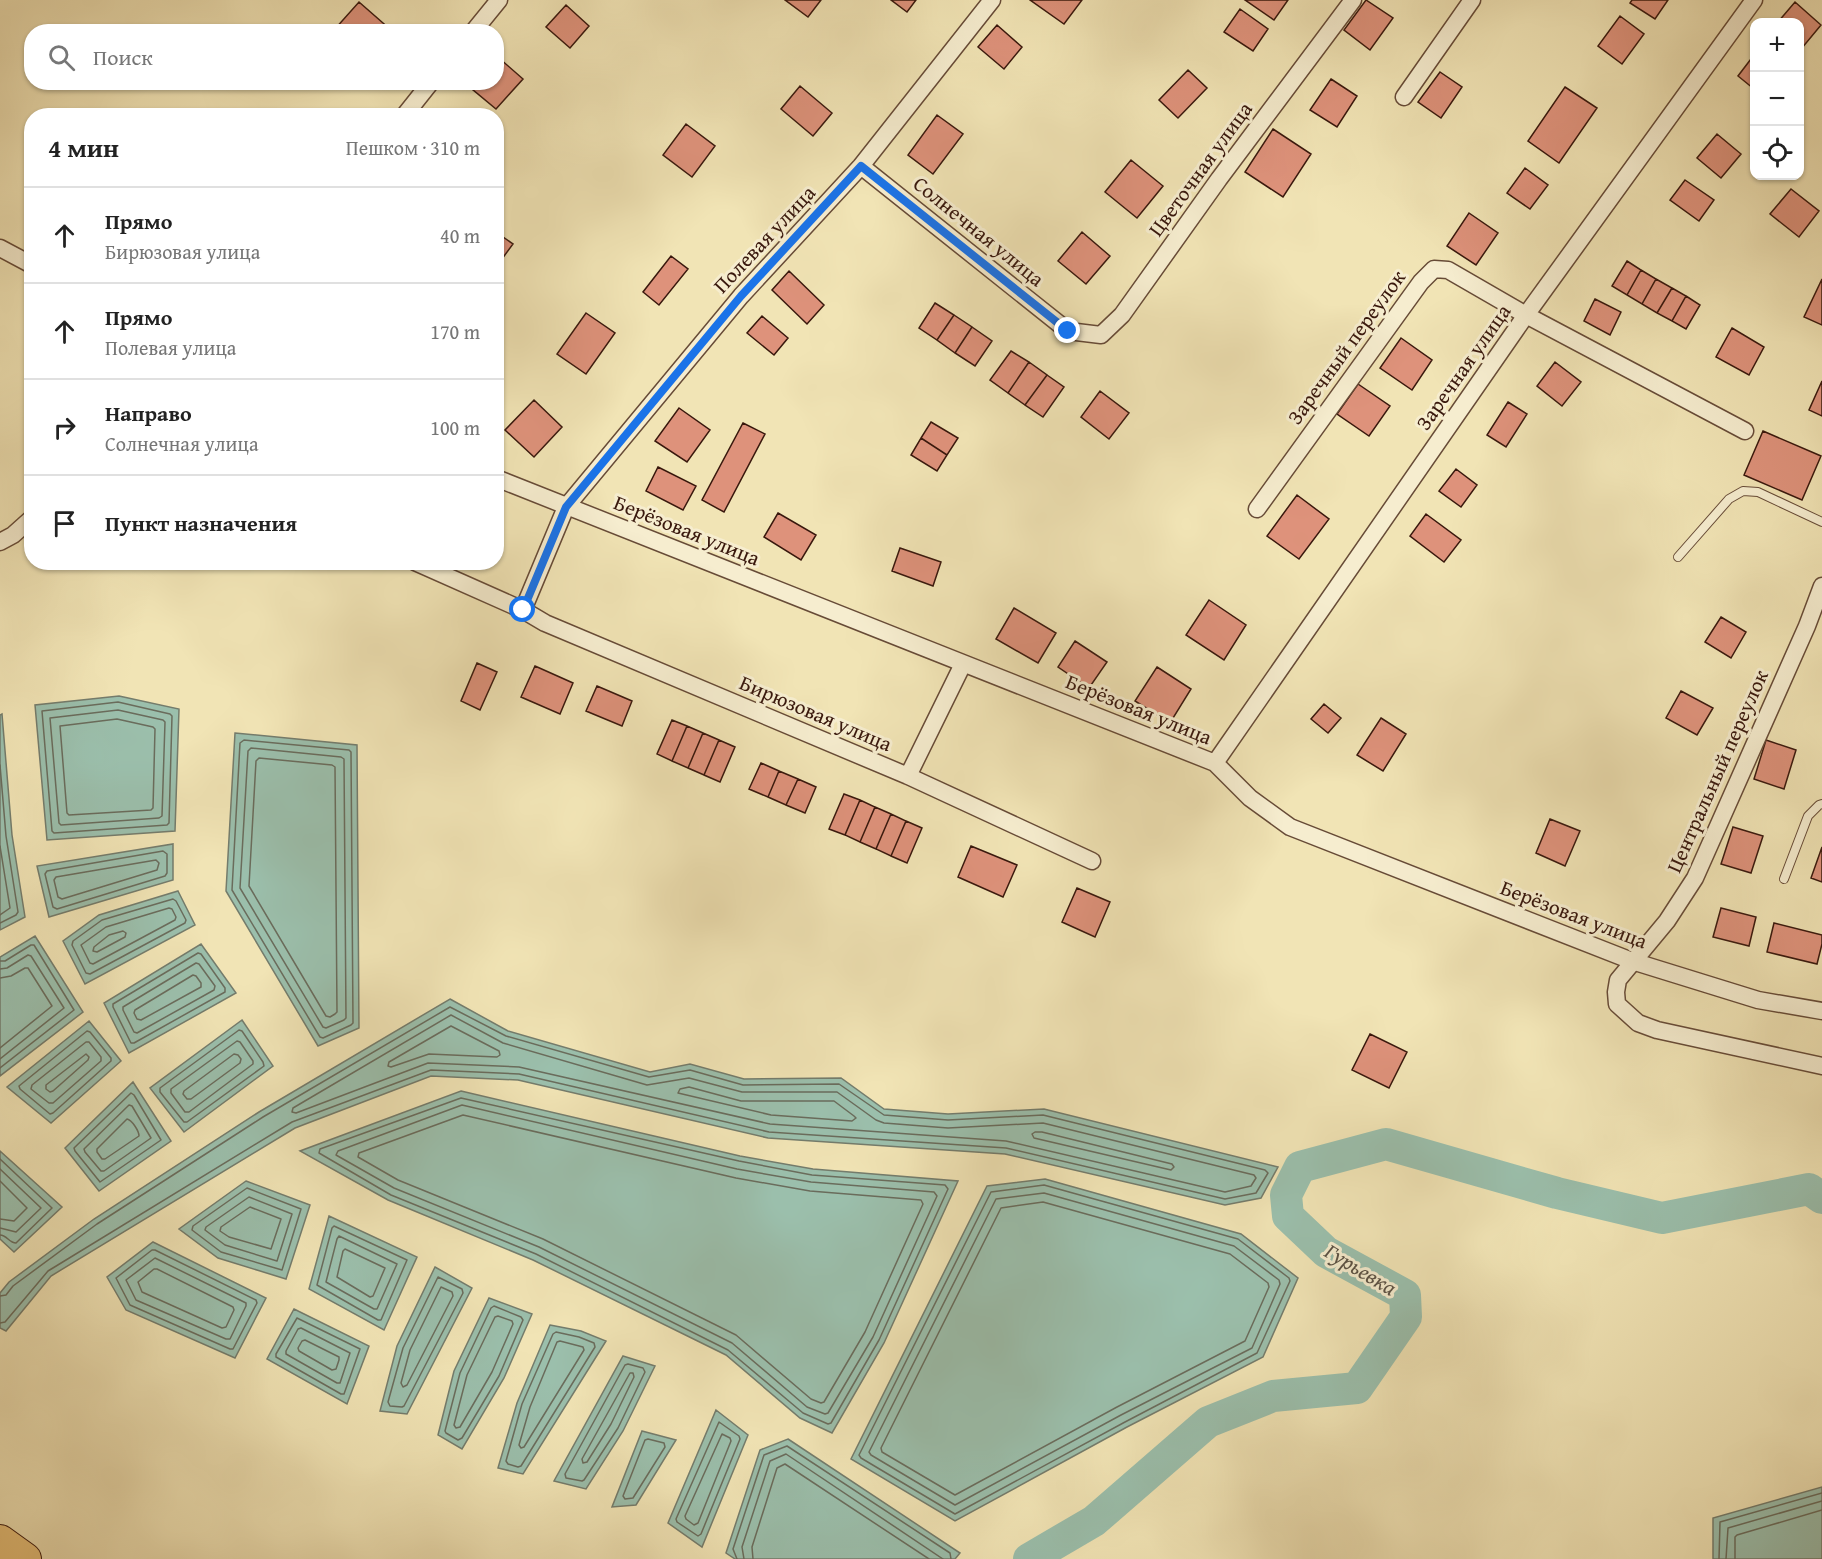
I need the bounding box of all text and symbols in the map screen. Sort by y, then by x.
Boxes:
map controls [1750,18,1804,180]
button: + [1750,18,1804,72]
search box [24,24,504,90]
icon: search [45,41,78,74]
text: Поиск [93,41,153,73]
button: − [1750,72,1804,126]
street label: Цветочная улица [1140,95,1260,243]
button: locate [1750,126,1804,180]
text: 4 мин [48,128,119,167]
text: Пешком · 310 m [346,133,480,162]
street label: Солнечная улица [907,168,1051,294]
street label: Полевая улица [706,178,822,300]
text: Прямо [105,205,172,237]
icon: ahead [48,219,81,252]
text: 40 m [440,221,480,250]
text: Бирюзовая улица [105,237,260,266]
street label: Заречный переулок [1279,263,1413,431]
street label: Заречная улица [1408,298,1518,436]
text: Прямо [105,301,172,333]
icon: ahead [48,315,81,348]
text: 170 m [430,317,480,346]
route end [1054,317,1080,343]
text: Полевая улица [105,333,236,362]
text: Направо [105,397,192,429]
icon: right [48,411,81,444]
text: 100 m [430,413,480,442]
text: Солнечная улица [105,429,258,458]
street label: Берёзовая улица [609,487,765,573]
icon: arrive [48,507,81,540]
text: Пункт назначения [105,507,297,539]
route start [509,596,535,622]
street label: Центральный переулок [1658,664,1776,878]
street label: Берёзовая улица [1061,666,1217,752]
street label: Бирюзовая улица [735,667,897,759]
street label: Берёзовая улица [1496,872,1652,956]
water label: Гурьевка [1318,1234,1403,1303]

